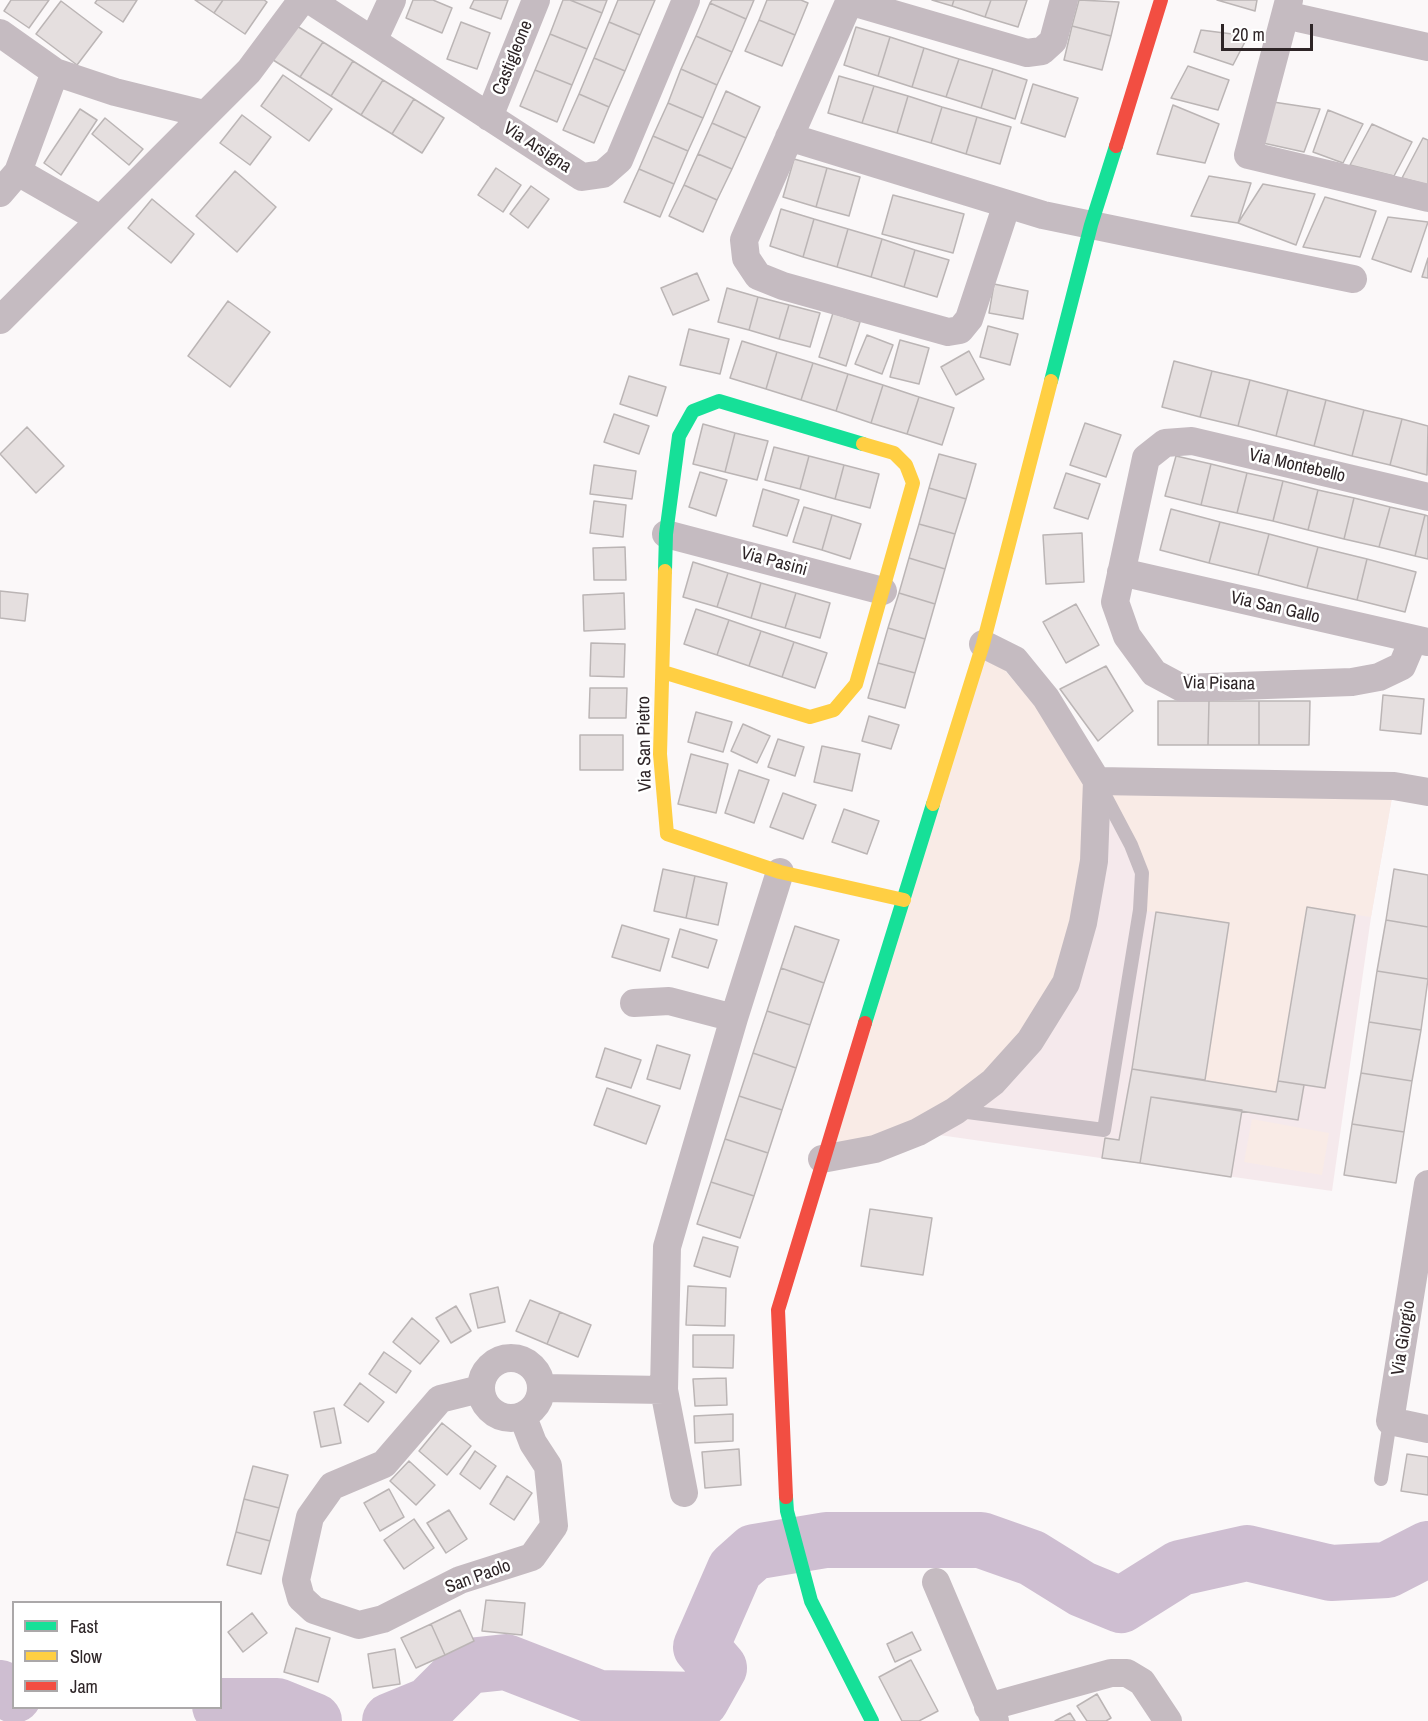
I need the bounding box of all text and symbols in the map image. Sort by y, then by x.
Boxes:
scale bar [1224,12,1316,50]
street label: Castigleone [488,17,538,99]
text: 20 m [1232,22,1265,47]
street label: Via Arsigna [499,118,575,178]
street label: Via Montebello [1247,444,1347,488]
street label: Via Pasini [738,543,810,581]
street label: Via San Gallo [1228,587,1322,629]
street label: Via Pisana [1183,673,1255,695]
street label: Via San Pietro [633,696,657,792]
street label: Via Giorgio [1387,1299,1421,1377]
street label: San Paolo [442,1555,514,1599]
legend [12,1601,222,1709]
text: Fast [70,1614,98,1639]
text: Slow [70,1644,102,1669]
text: Jam [70,1674,98,1699]

